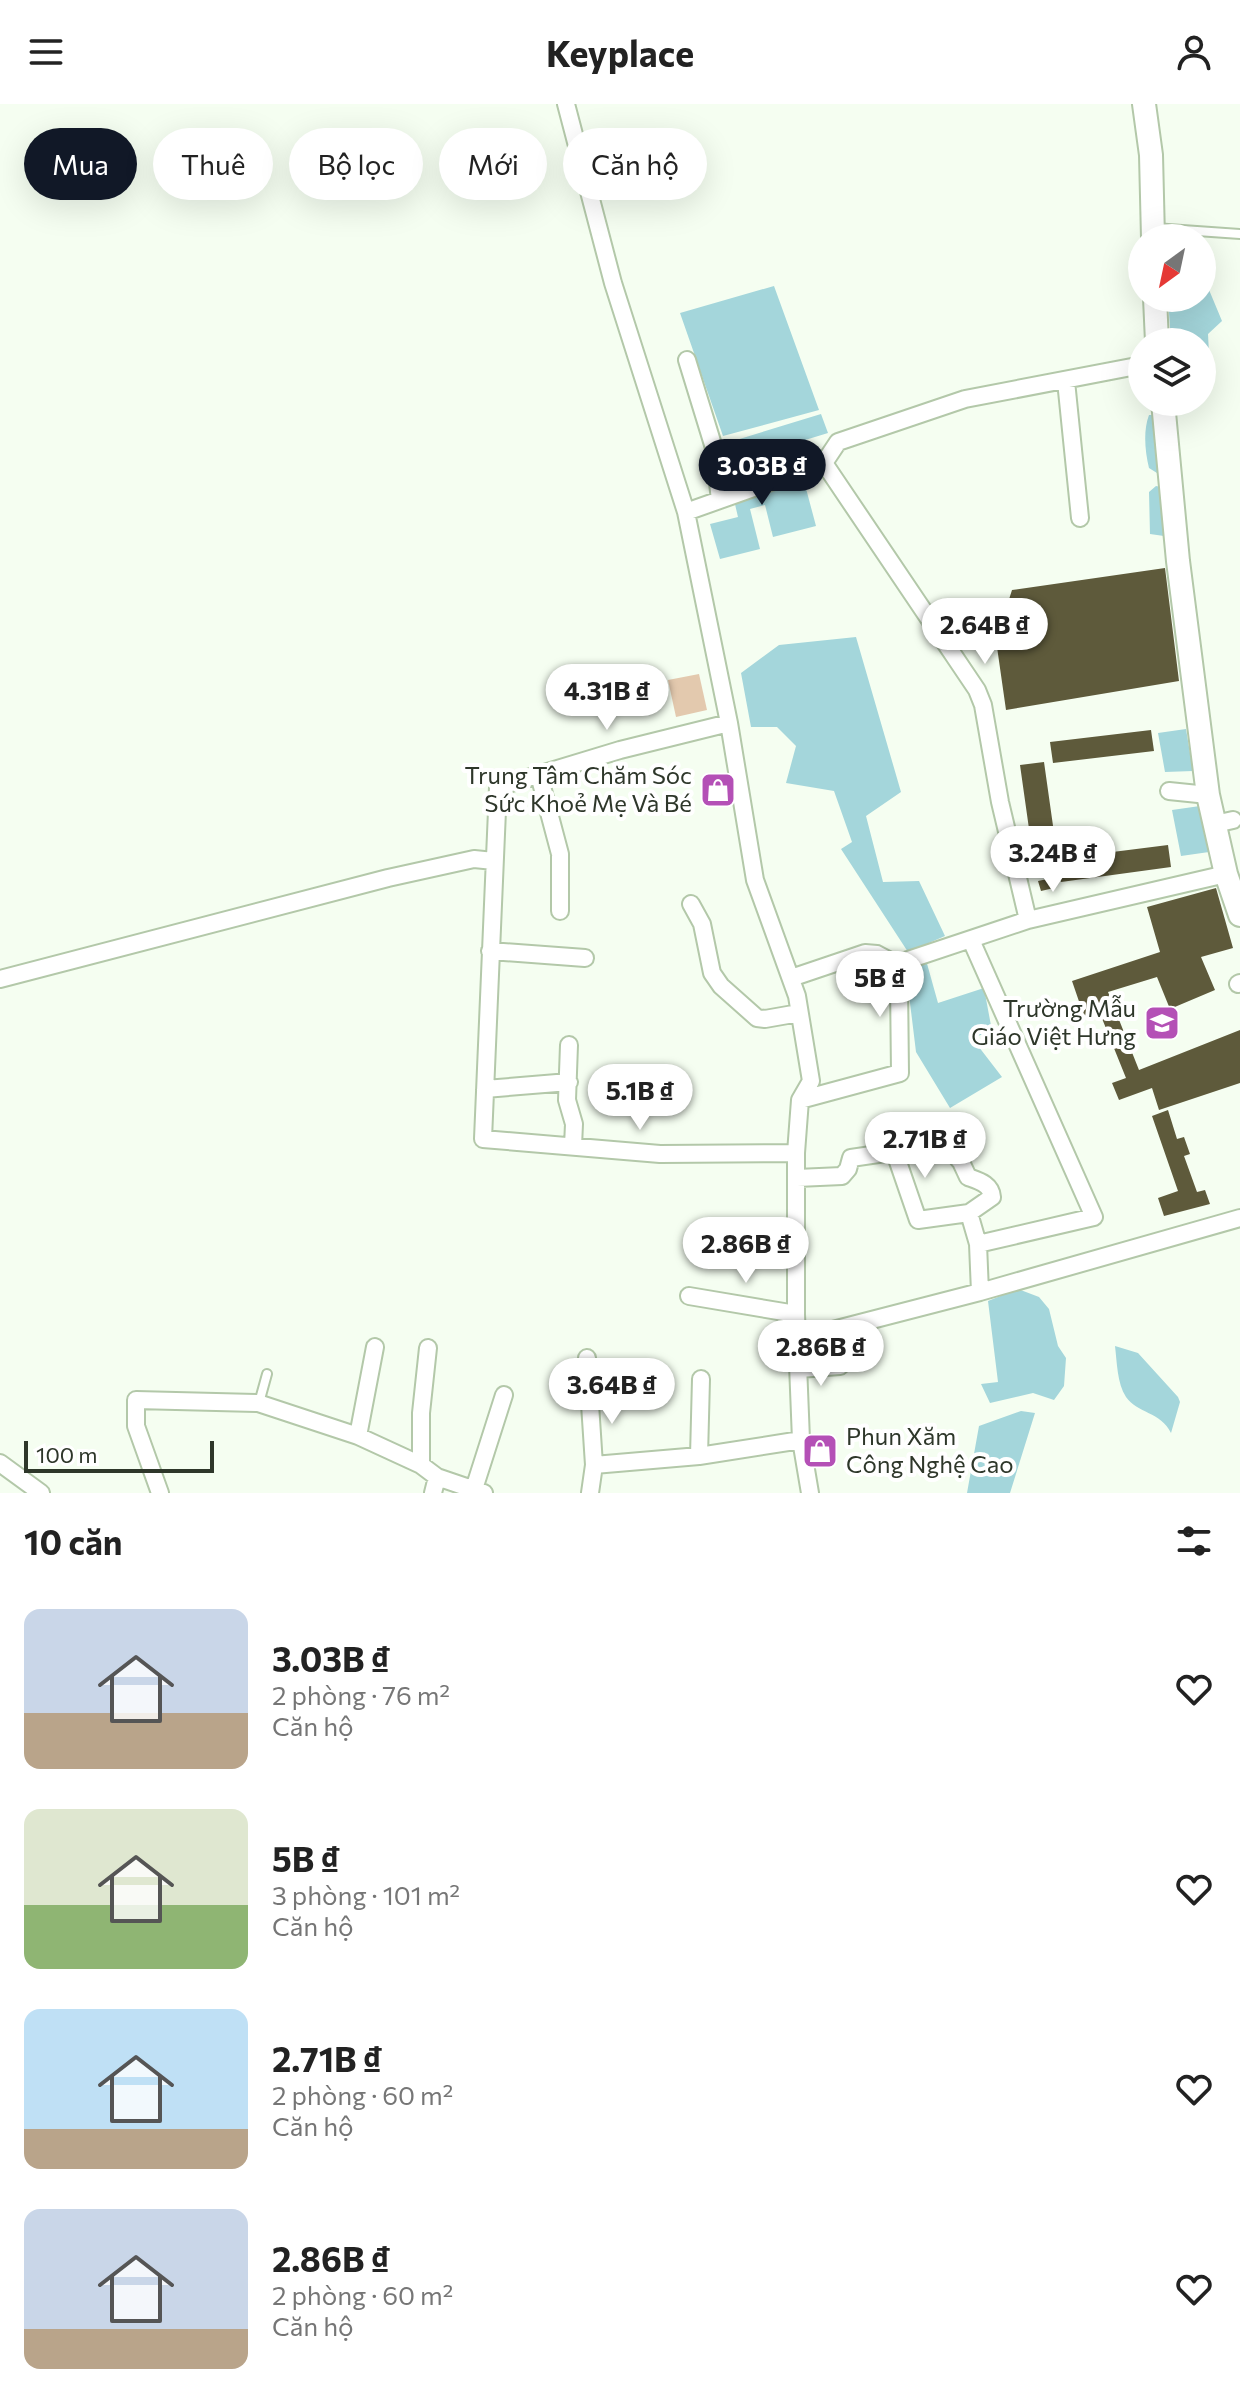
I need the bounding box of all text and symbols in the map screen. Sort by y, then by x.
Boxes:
icon: menu [24,30,68,74]
text: Keyplace [546,30,694,74]
icon: person [1172,30,1216,74]
chip: Mua [24,128,137,200]
chip: Thuê [153,128,273,200]
chip: Bộ lọc [289,128,423,200]
chip: Mới [439,128,547,200]
chip: Căn hộ [563,128,707,200]
north arrow [1128,224,1216,312]
map controls [1128,224,1216,416]
button: layers [1128,328,1216,416]
pin: 3.03B ₫ [688,439,836,507]
text: 3.03B ₫ [717,449,807,480]
pin: 2.64B ₫ [911,598,1059,666]
text: 2.64B ₫ [940,608,1030,639]
pin: 4.31B ₫ [533,664,681,732]
text: 4.31B ₫ [564,674,650,705]
place label: Trung Tâm Chăm Sóc Sức Khoẻ Mẹ Và Bé [465,760,692,817]
shop icon: Trung Tâm Chăm Sóc Sức Khoẻ Mẹ Và Bé [699,771,737,809]
pin: 3.24B ₫ [979,826,1127,894]
text: 3.24B ₫ [1008,836,1098,867]
pin: 5B ₫ [833,951,927,1019]
text: 5B ₫ [854,961,906,992]
place label: Trường Mẫu Giáo Việt Hưng [971,993,1136,1050]
school or university icon: Trường Mẫu Giáo Việt Hưng [1143,1004,1181,1042]
pin: 5.1B ₫ [575,1064,705,1132]
text: 5.1B ₫ [606,1074,674,1105]
pin: 2.71B ₫ [851,1112,999,1180]
text: 2.71B ₫ [883,1122,967,1153]
pin: 2.86B ₫ [672,1217,820,1285]
text: 2.86B ₫ [701,1227,791,1258]
pin: 2.86B ₫ [747,1320,895,1388]
text: 2.86B ₫ [776,1330,866,1361]
pin: 3.64B ₫ [538,1358,686,1426]
text: 3.64B ₫ [567,1368,657,1399]
place label: Phun Xăm Công Nghệ Cao [846,1421,1014,1478]
shop icon: Phun Xăm Công Nghệ Cao [801,1432,839,1470]
scale bar [24,1437,214,1473]
text: 100 m [36,1441,98,1468]
icon: filters [1172,1519,1216,1563]
text: 10 căn [24,1520,122,1562]
text: 3.03B ₫ [272,1637,390,1679]
icon: home [88,1641,184,1737]
icon: heart [1172,1667,1216,1711]
text: 2 phòng · 76 m² [272,1679,450,1710]
text: Căn hộ [272,1710,354,1741]
text: 5B ₫ [272,1837,340,1879]
icon: home [88,1841,184,1937]
icon: heart [1172,1867,1216,1911]
text: 3 phòng · 101 m² [272,1879,460,1910]
text: Căn hộ [272,1910,354,1941]
text: 2.71B ₫ [272,2037,382,2079]
icon: home [88,2041,184,2137]
icon: heart [1172,2067,1216,2111]
text: 2 phòng · 60 m² [272,2079,453,2110]
text: Căn hộ [272,2110,354,2141]
text: 2.86B ₫ [272,2237,390,2279]
icon: home [88,2241,184,2337]
icon: heart [1172,2267,1216,2311]
text: 2 phòng · 60 m² [272,2279,453,2310]
text: Căn hộ [272,2310,354,2341]

